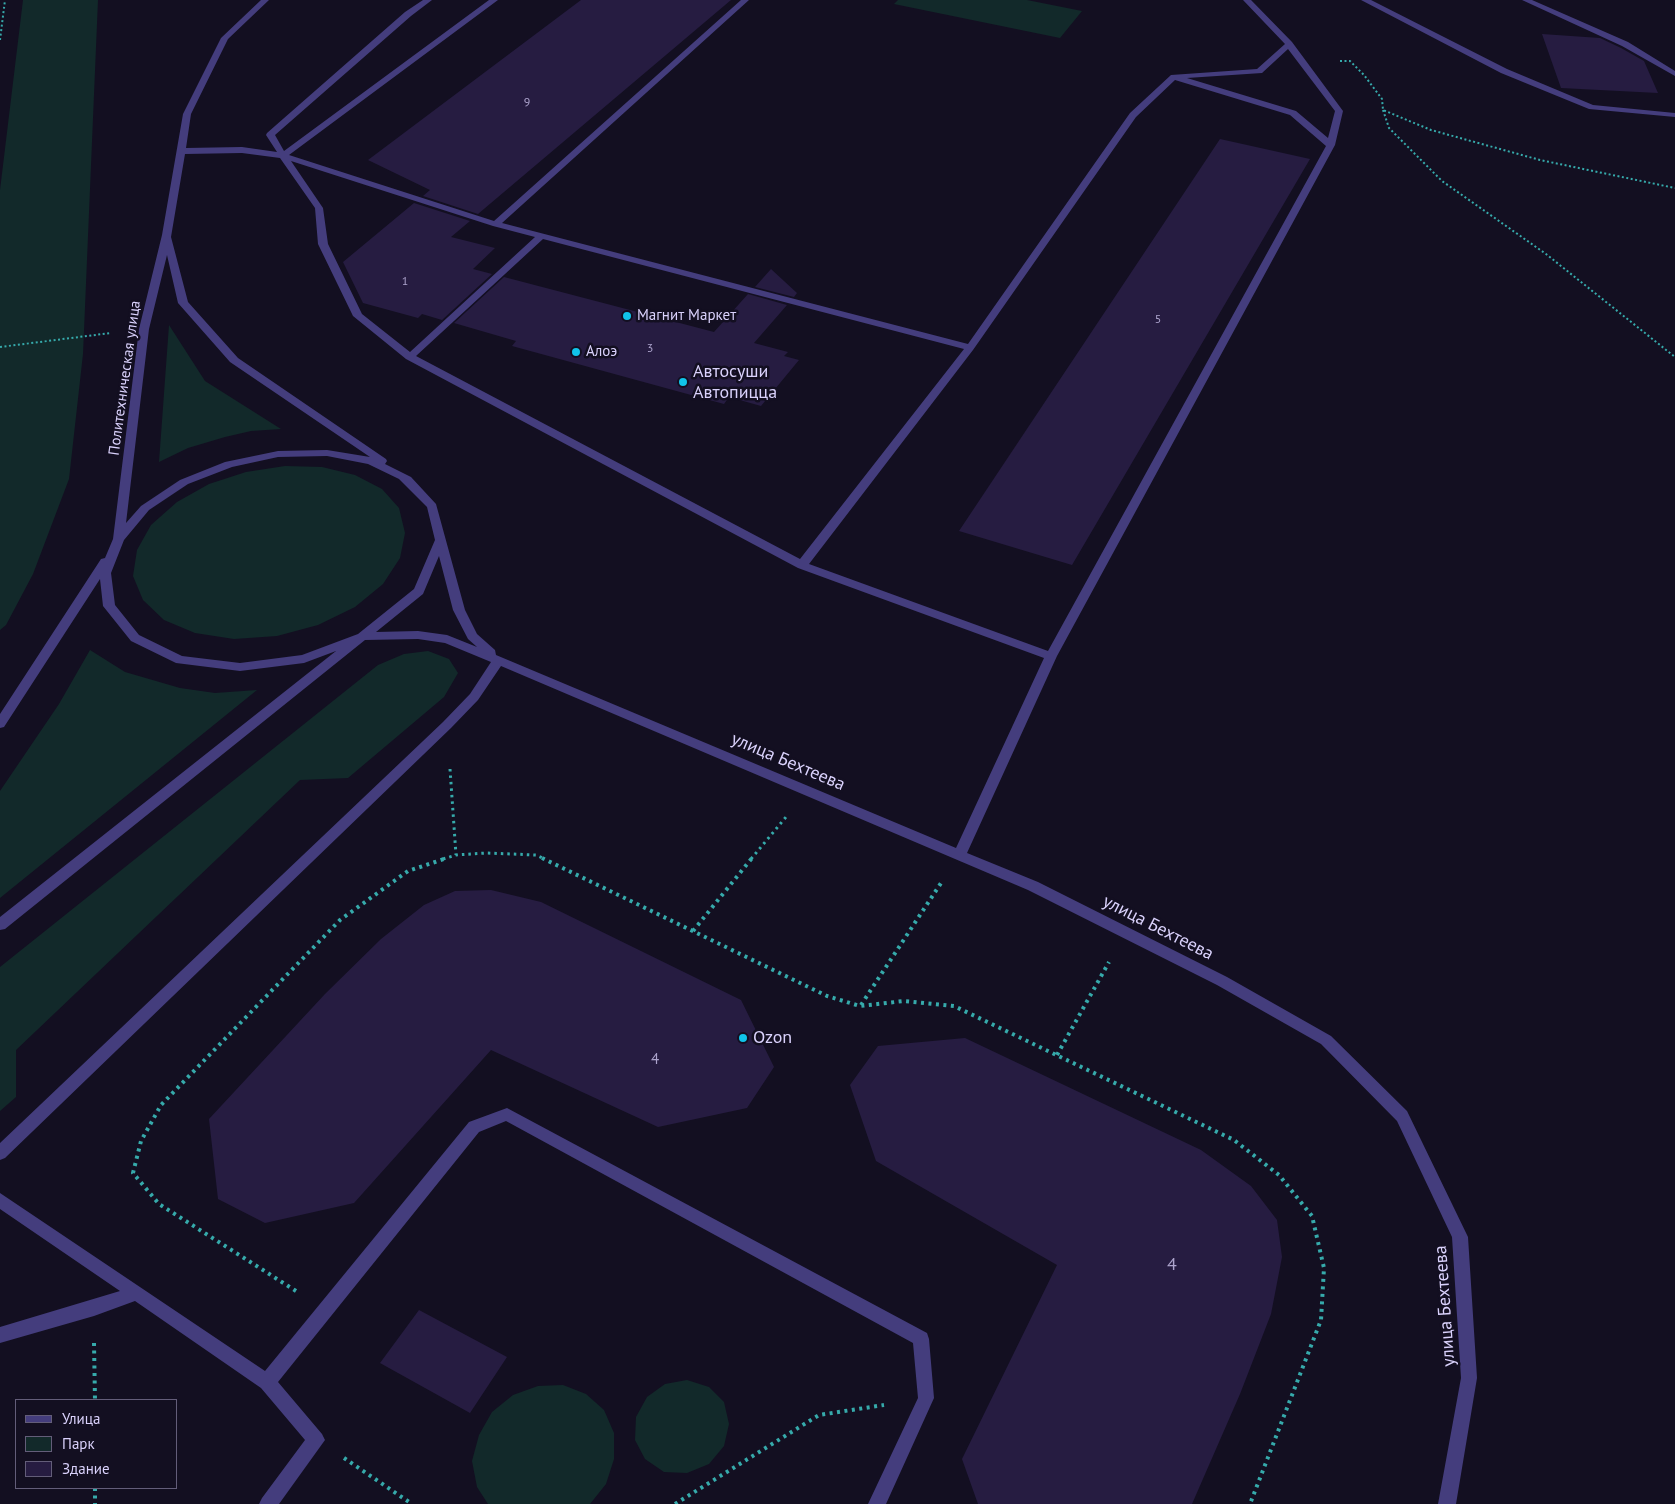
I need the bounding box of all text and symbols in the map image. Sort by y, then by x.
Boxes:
house number: 9 [524,96,530,110]
house number: 1 [402,275,408,289]
street label: Политехническая улица [105,299,145,457]
place label: Магнит Маркет [637,307,736,325]
marker: Магнит Маркет [621,310,633,322]
house number: 5 [1155,313,1161,327]
house number: 3 [647,342,653,356]
place label: Алоэ [586,343,617,361]
marker: Алоэ [570,346,582,358]
place label: Автосуши Автопицца [693,361,777,404]
marker: Автосуши Автопицца [677,376,689,388]
street label: улица Бехтеева [728,728,848,796]
street label: улица Бехтеева [1099,891,1217,965]
place label: Ozon [753,1027,792,1049]
marker: Ozon [737,1032,749,1044]
house number: 4 [651,1051,659,1069]
street label: улица Бехтеева [1430,1245,1460,1367]
house number: 4 [1167,1254,1177,1276]
legend [15,1399,178,1489]
text: Улица [62,1409,100,1428]
text: Парк [62,1434,95,1453]
text: Здание [62,1459,110,1478]

